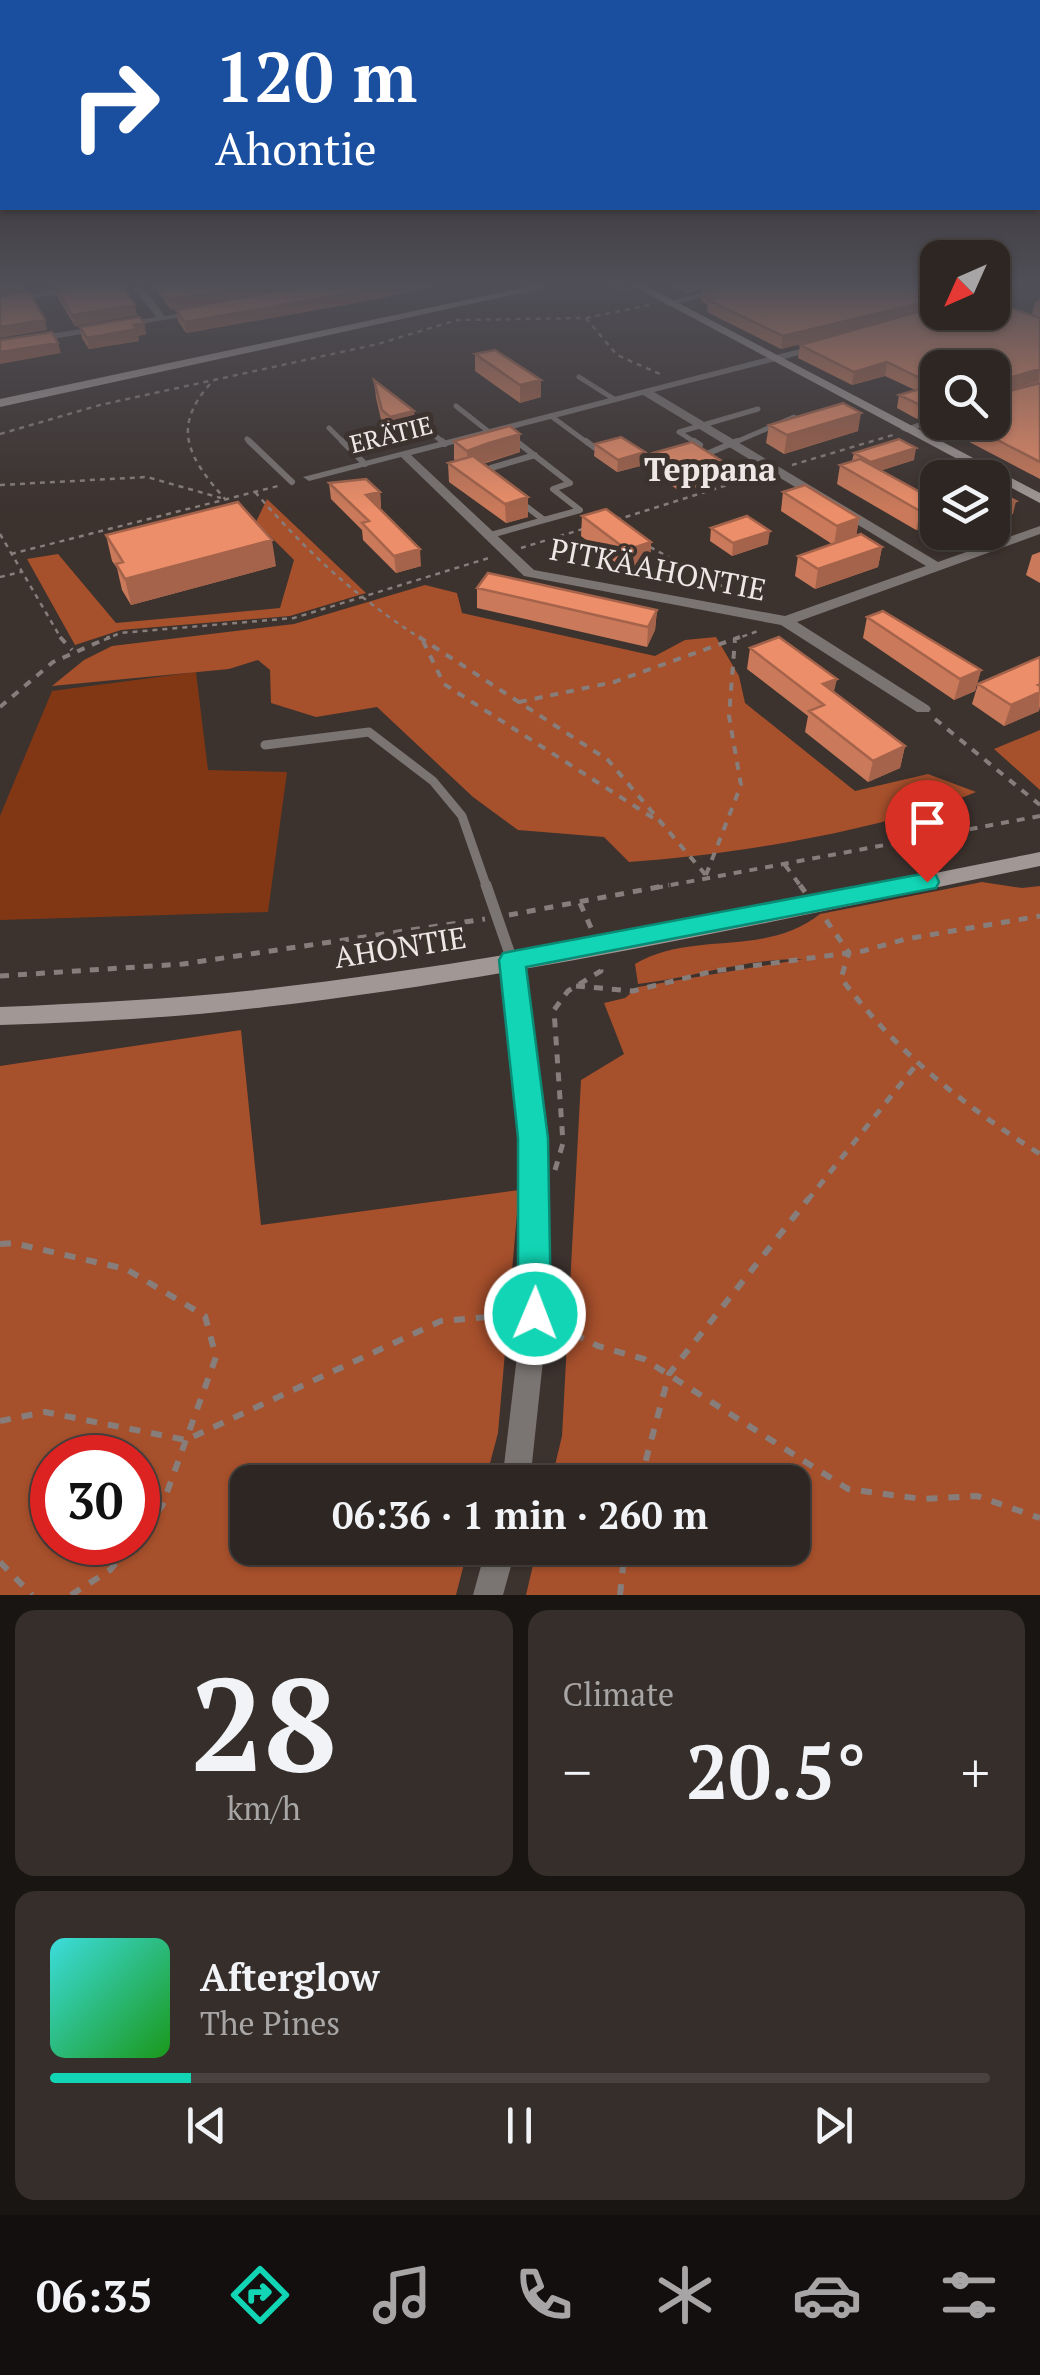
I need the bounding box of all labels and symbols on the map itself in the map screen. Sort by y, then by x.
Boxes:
north arrow [920,240,1010,330]
street label: ERÄTIE [346,408,436,460]
district label: Teppana [644,448,776,490]
street label: PITKÄAHONTIE [547,528,769,610]
pin [885,780,970,883]
street label: AHONTIE [331,917,469,977]
position arrow [483,1262,587,1366]
speed limit sign: 30 [30,1435,160,1565]

